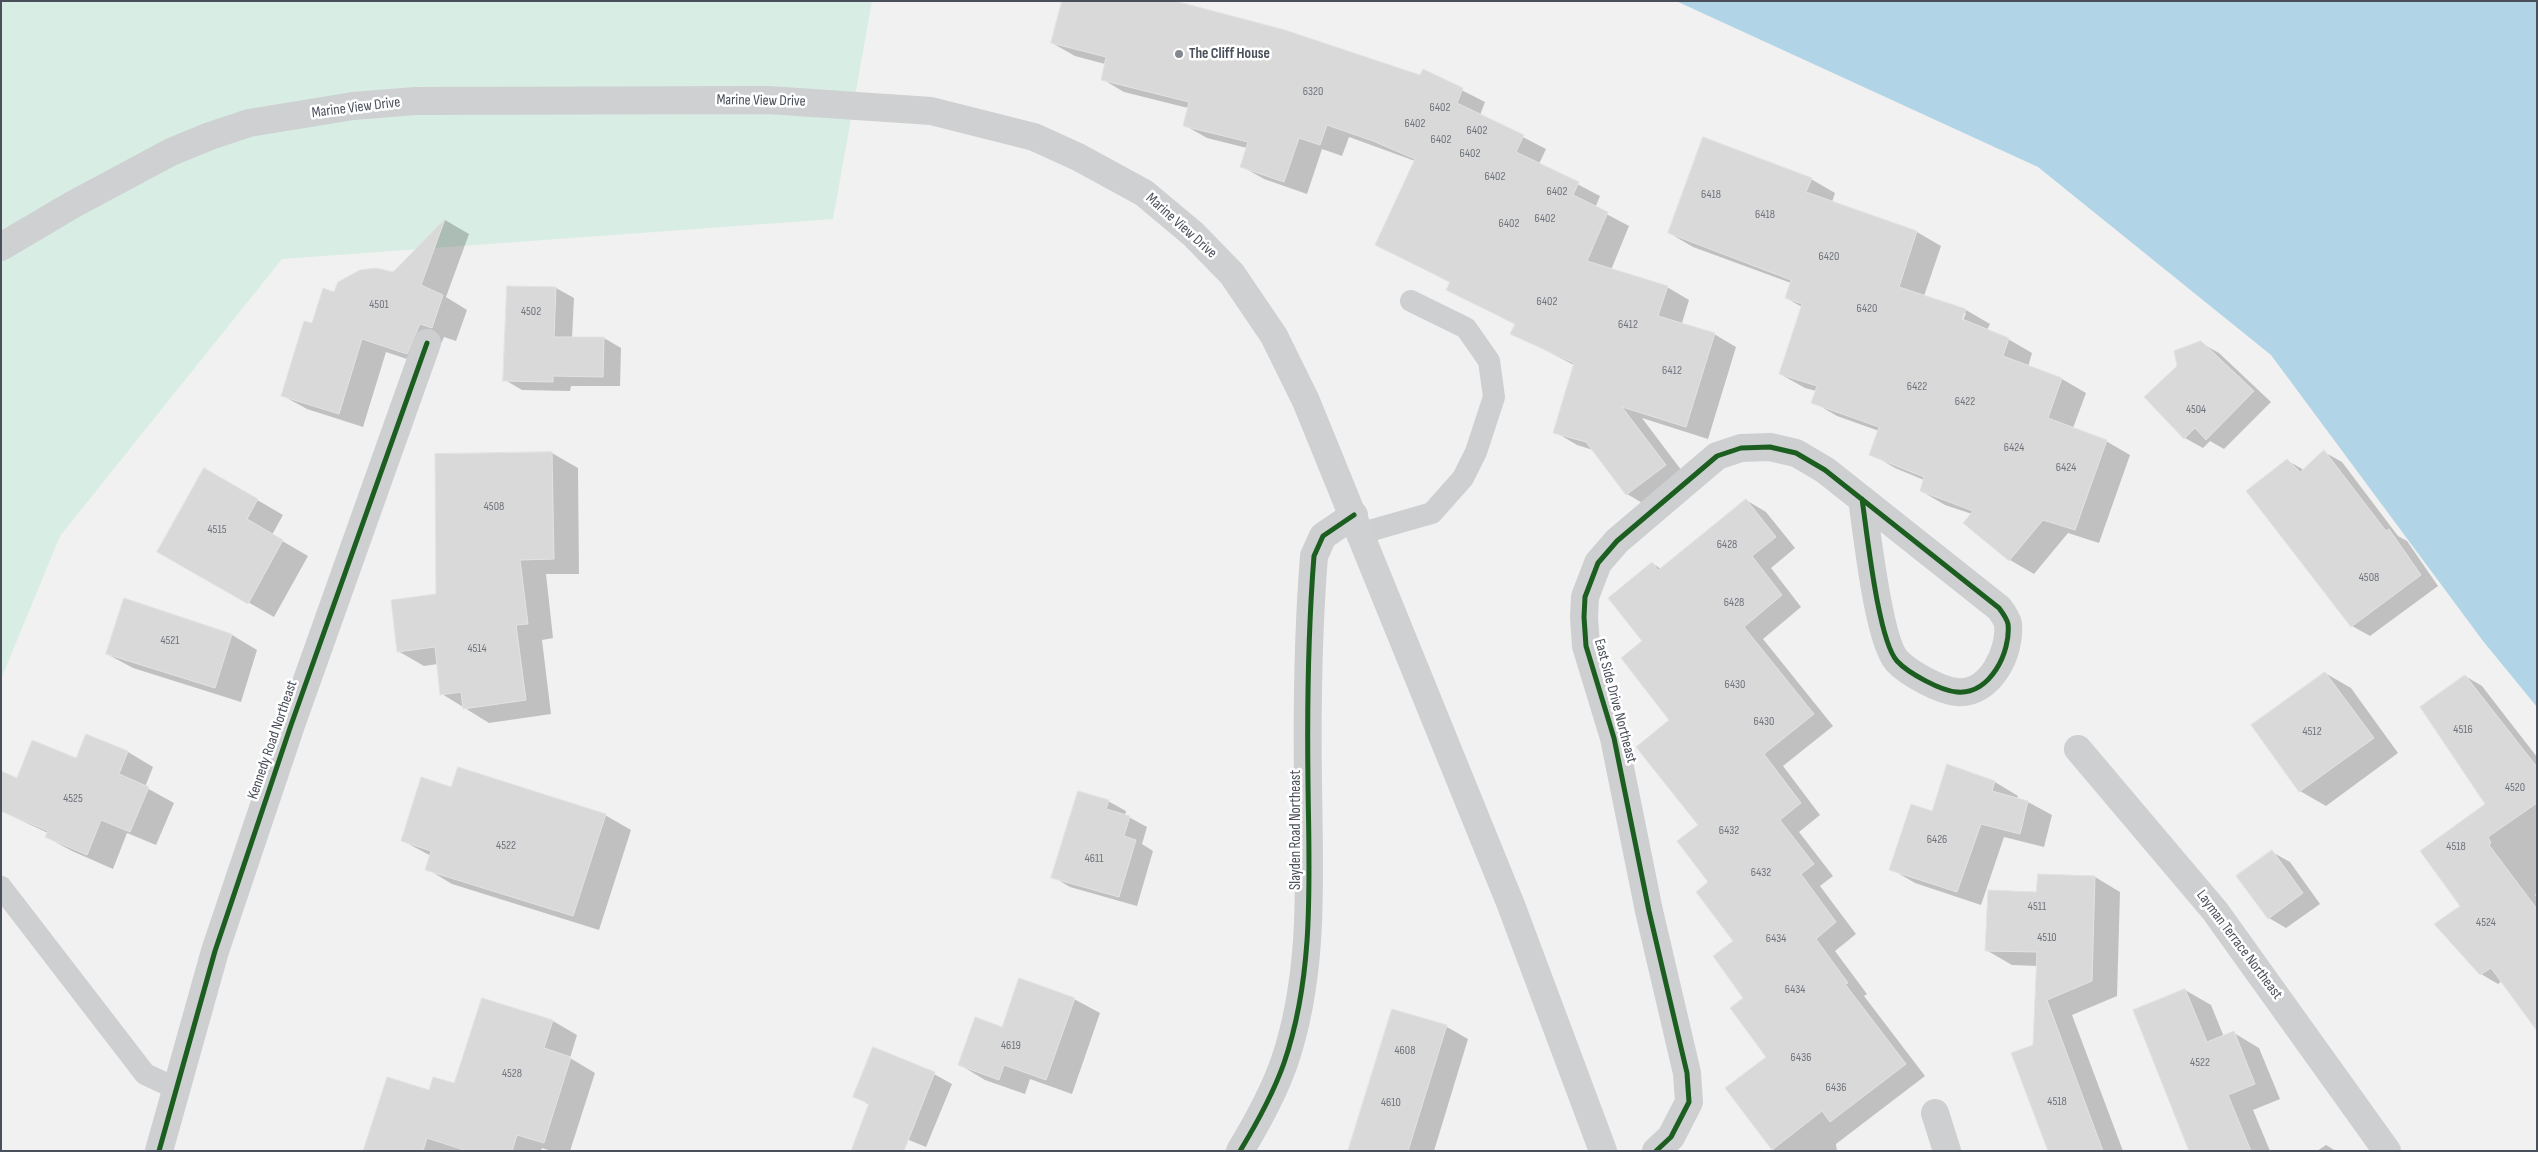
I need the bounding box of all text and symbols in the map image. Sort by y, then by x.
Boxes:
place label: The Cliff House [1189,45,1270,63]
marker: The Cliff House [1173,48,1185,60]
house number: 6320 [1303,85,1323,99]
street label: Marine View Drive [716,91,806,111]
street label: Marine View Drive [311,94,401,122]
house number: 6402 [1430,101,1450,115]
house number: 6402 [1405,117,1425,131]
house number: 6402 [1467,124,1487,138]
house number: 6402 [1431,133,1451,147]
house number: 6402 [1460,147,1480,161]
house number: 6402 [1485,170,1505,184]
house number: 6402 [1547,185,1567,199]
house number: 6418 [1701,188,1721,202]
street label: Marine View Drive [1142,189,1220,263]
house number: 6418 [1755,208,1775,222]
house number: 6402 [1535,212,1555,226]
house number: 6402 [1499,217,1519,231]
house number: 6420 [1819,250,1839,264]
house number: 6402 [1537,295,1557,309]
house number: 4501 [369,298,389,312]
house number: 6420 [1857,302,1877,316]
house number: 4502 [521,305,541,319]
house number: 6412 [1618,318,1638,332]
house number: 6412 [1662,364,1682,378]
house number: 6422 [1907,380,1927,394]
house number: 6422 [1955,395,1975,409]
house number: 4504 [2186,403,2206,417]
house number: 6424 [2004,441,2024,455]
house number: 6424 [2056,461,2076,475]
house number: 4508 [484,500,504,514]
house number: 4515 [208,523,226,537]
house number: 6428 [1717,538,1737,552]
house number: 4508 [2359,571,2379,585]
house number: 6428 [1724,596,1744,610]
house number: 4521 [160,634,180,648]
street label: East Side Drive Northeast [1590,637,1640,765]
house number: 4514 [467,642,487,656]
street label: Kennedy Road Northeast [244,678,302,802]
house number: 6430 [1725,678,1745,692]
house number: 6430 [1754,715,1774,729]
house number: 4516 [2453,723,2473,737]
house number: 4512 [2302,725,2322,739]
street label: Slayden Road Northeast [1287,770,1305,890]
house number: 4520 [2505,781,2525,795]
house number: 4525 [63,792,83,806]
house number: 6432 [1719,824,1739,838]
house number: 6426 [1927,833,1947,847]
house number: 4522 [496,839,516,853]
house number: 4518 [2446,840,2466,854]
house number: 4611 [1085,852,1103,866]
house number: 6432 [1751,866,1771,880]
street label: Layman Terrace Northeast [2192,887,2286,1003]
house number: 4511 [2028,900,2046,914]
house number: 4524 [2476,916,2496,930]
house number: 4510 [2037,931,2057,945]
house number: 6434 [1766,932,1786,946]
house number: 6434 [1785,983,1805,997]
house number: 4619 [1001,1039,1021,1053]
house number: 4608 [1395,1044,1415,1058]
house number: 6436 [1791,1051,1811,1065]
house number: 4522 [2190,1056,2210,1070]
house number: 4528 [502,1067,522,1081]
house number: 6436 [1826,1081,1846,1095]
house number: 4518 [2047,1095,2067,1109]
house number: 4610 [1381,1096,1401,1110]

